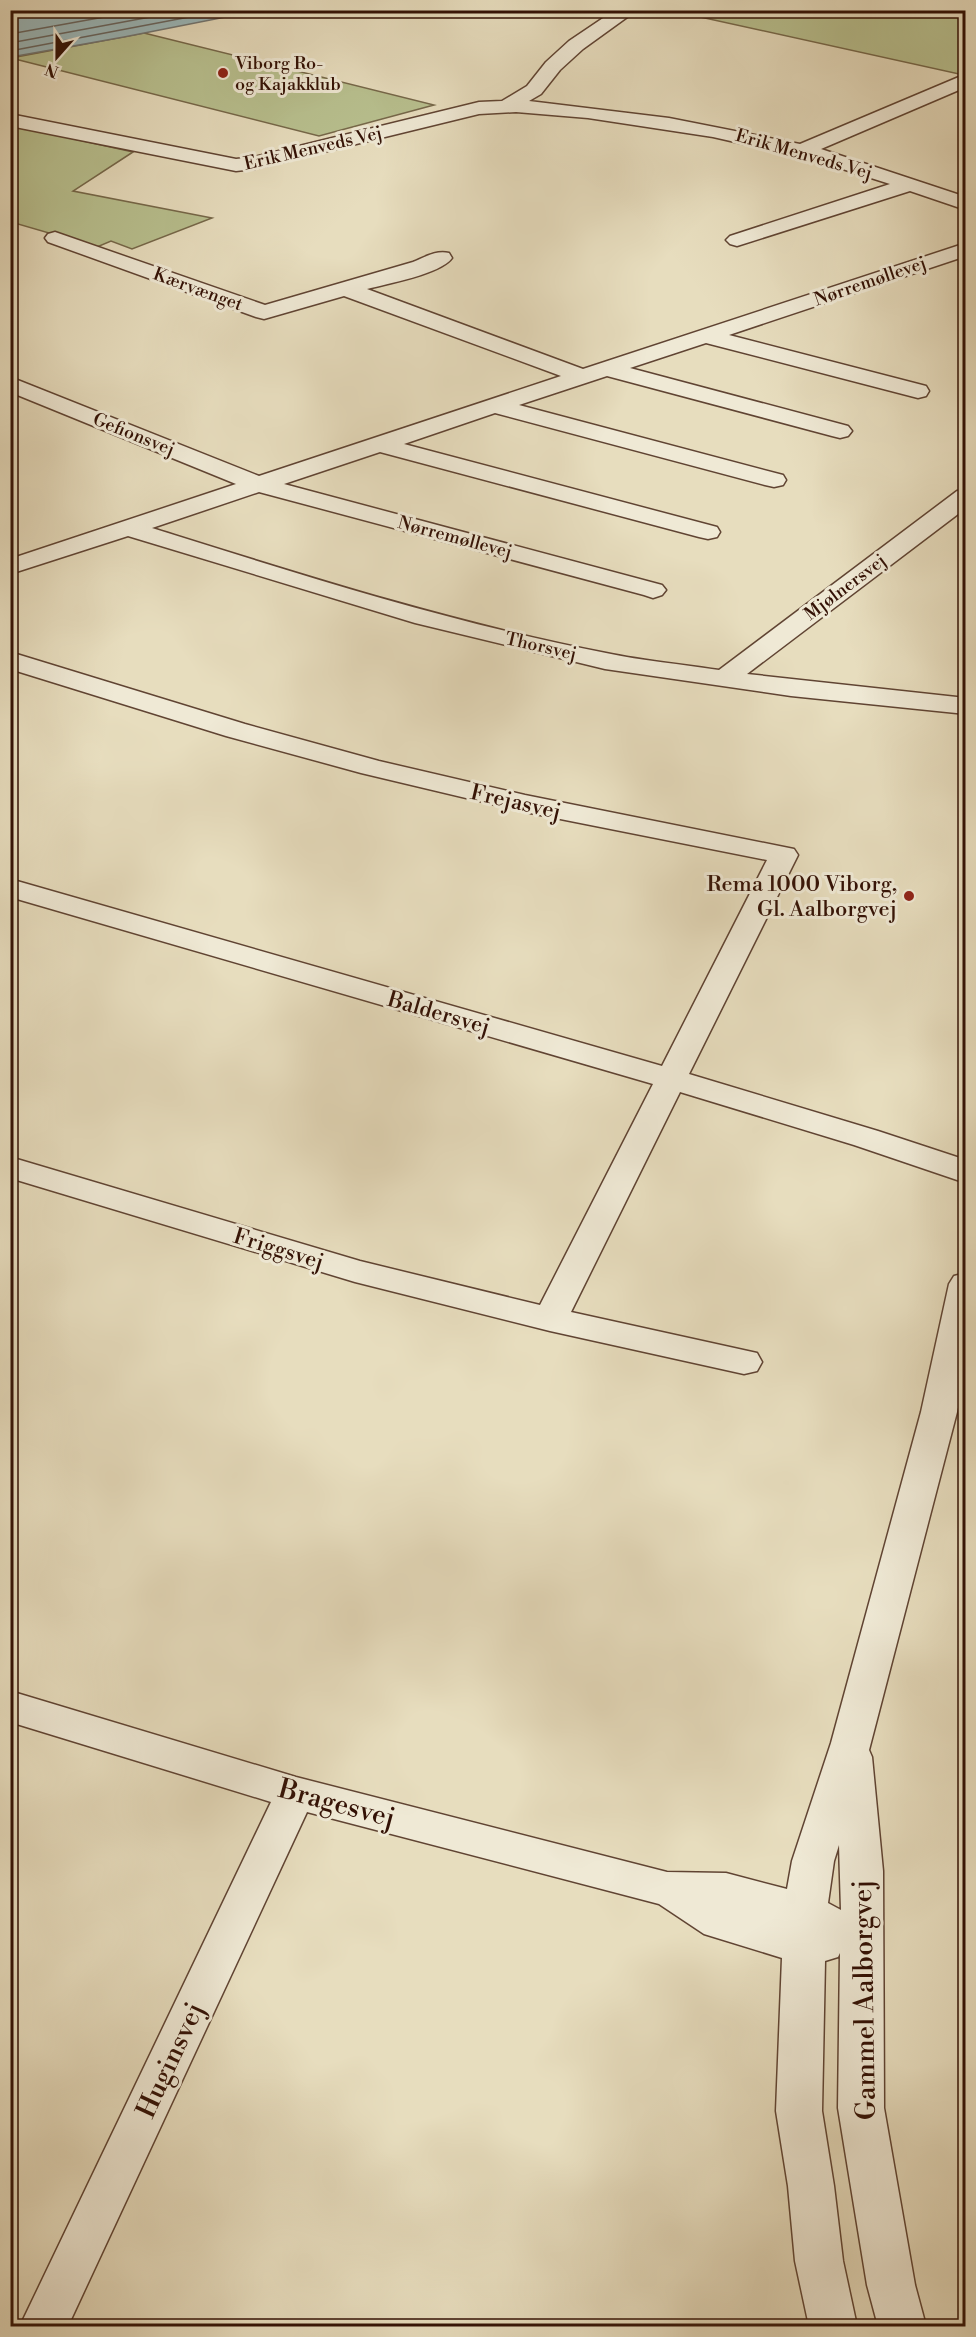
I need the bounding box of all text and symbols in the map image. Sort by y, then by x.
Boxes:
north arrow [27,27,87,87]
place label: Viborg Ro- og Kajakklub [234,52,341,96]
text: N [42,58,61,82]
marker: Viborg Ro- og Kajakklub [216,66,230,80]
street label: Erik Menveds Vej [242,121,384,176]
street label: Erik Menveds Vej [733,124,875,185]
street label: Nørremøllevej [811,251,929,311]
street label: Kærvænget [150,263,246,317]
street label: Gefionsvej [90,408,178,461]
street label: Nørremøllevej [395,511,515,564]
street label: Mjølnersvej [800,549,891,626]
street label: Thorsvej [503,627,579,666]
street label: Frejasvej [468,779,564,826]
place label: Rema 1000 Viborg, Gl. Aalborgvej [706,871,897,923]
marker: Rema 1000 Viborg, Gl. Aalborgvej [902,889,916,903]
street label: Baldersvej [383,986,493,1041]
street label: Friggsvej [230,1223,327,1276]
street label: Bragesvej [274,1772,399,1836]
street label: Gammel Aalborgvej [846,1880,884,2120]
street label: Huginsvej [129,1997,213,2124]

